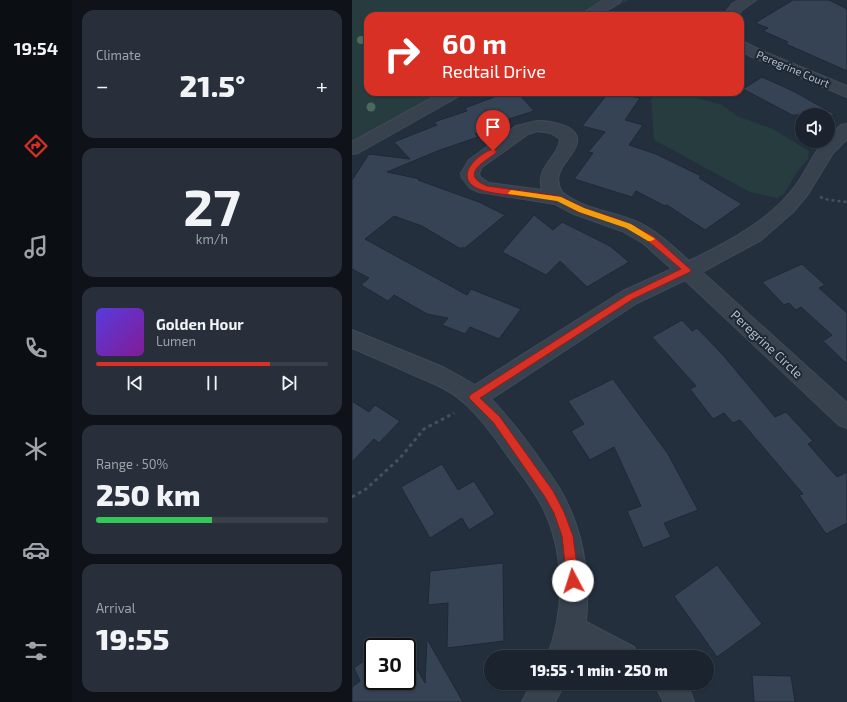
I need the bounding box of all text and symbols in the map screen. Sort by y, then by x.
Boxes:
text: 60 m [442,26,507,60]
icon: right [376,28,428,80]
text: 19:54 [14,37,58,59]
text: Climate [96,47,141,63]
street label: Peregrine Court [755,47,832,90]
text: Redtail Drive [442,60,546,82]
text: 21.5° [180,67,245,103]
text: − [96,72,109,98]
text: + [316,72,328,98]
map controls [795,108,835,148]
button: sound [795,108,835,148]
pin [476,110,510,151]
icon: arrive [482,116,504,138]
icon: directions [22,132,50,160]
text: 27 [183,174,241,236]
text: km/h [196,231,228,247]
icon: music [22,233,50,261]
street label: Peregrine Circle [728,307,806,381]
text: Golden Hour [156,315,244,333]
text: Lumen [156,333,196,349]
icon: phone [22,334,50,362]
icon: previous [124,372,146,394]
icon: pause [201,372,223,394]
icon: next [278,372,300,394]
icon: climate [22,435,50,463]
text: Range · 50% [96,456,168,472]
text: 250 km [96,476,200,512]
icon: car [22,536,50,564]
position arrow [552,560,594,602]
text: Arrival [96,600,136,616]
text: 19:55 [96,620,169,656]
icon: filters [22,637,50,665]
speed limit sign: 30 [364,638,416,690]
text: 19:55 · 1 min · 250 m [530,661,668,679]

